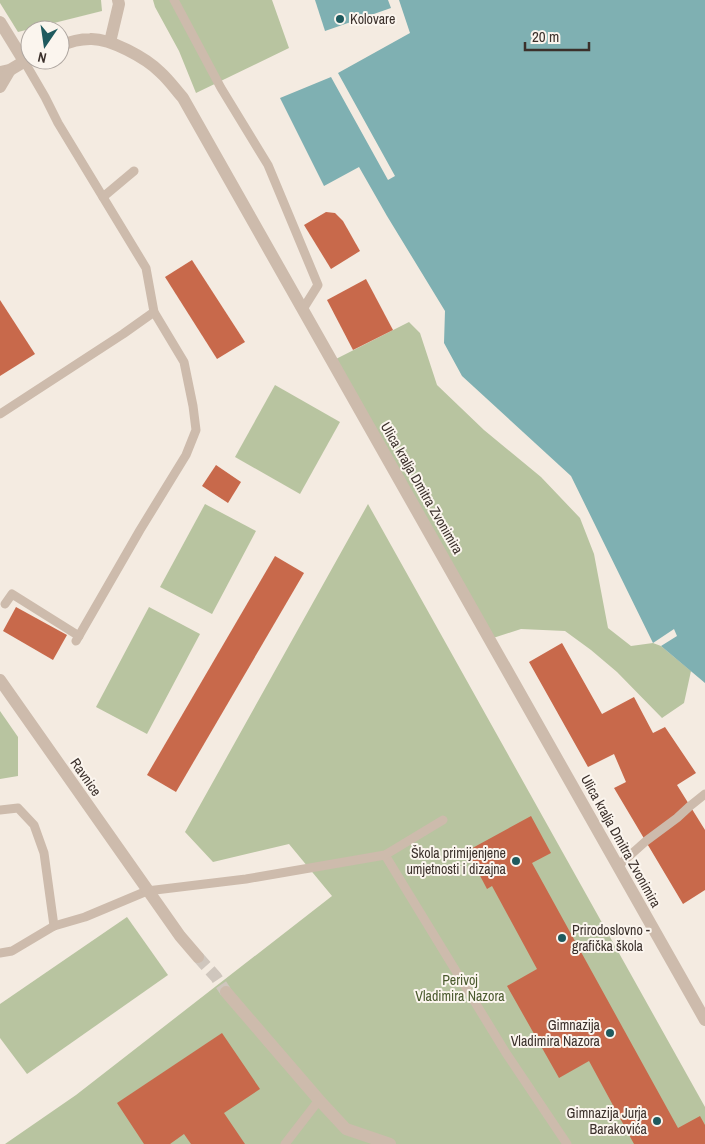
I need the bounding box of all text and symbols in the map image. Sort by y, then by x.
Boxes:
place label: Kolovare [350,10,395,28]
marker: Kolovare [334,13,346,25]
north arrow [20,20,70,70]
scale bar [525,20,589,52]
text: 20 m [532,26,559,47]
text: N [36,48,48,67]
street label: Ulica kralja Dmitra Zvonimira [377,419,467,558]
street label: Ravnice [67,755,105,799]
street label: Ulica kralja Dmitra Zvonimira [577,771,665,911]
place label: Škola primijenjene umjetnosti i dizajna [406,844,507,878]
marker: Škola primijenjene umjetnosti i dizajna [510,855,522,867]
place label: Prirodoslovno - grafička škola [572,921,650,955]
marker: Prirodoslovno - grafička škola [556,932,568,944]
park label: Perivoj Vladimira Nazora [415,971,505,1005]
place label: Gimnazija Vladimira Nazora [511,1016,601,1050]
marker: Gimnazija Vladimira Nazora [604,1027,616,1039]
place label: Gimnazija Jurja Barakovića [567,1104,648,1138]
marker: Gimnazija Jurja Barakovića [651,1115,663,1127]

